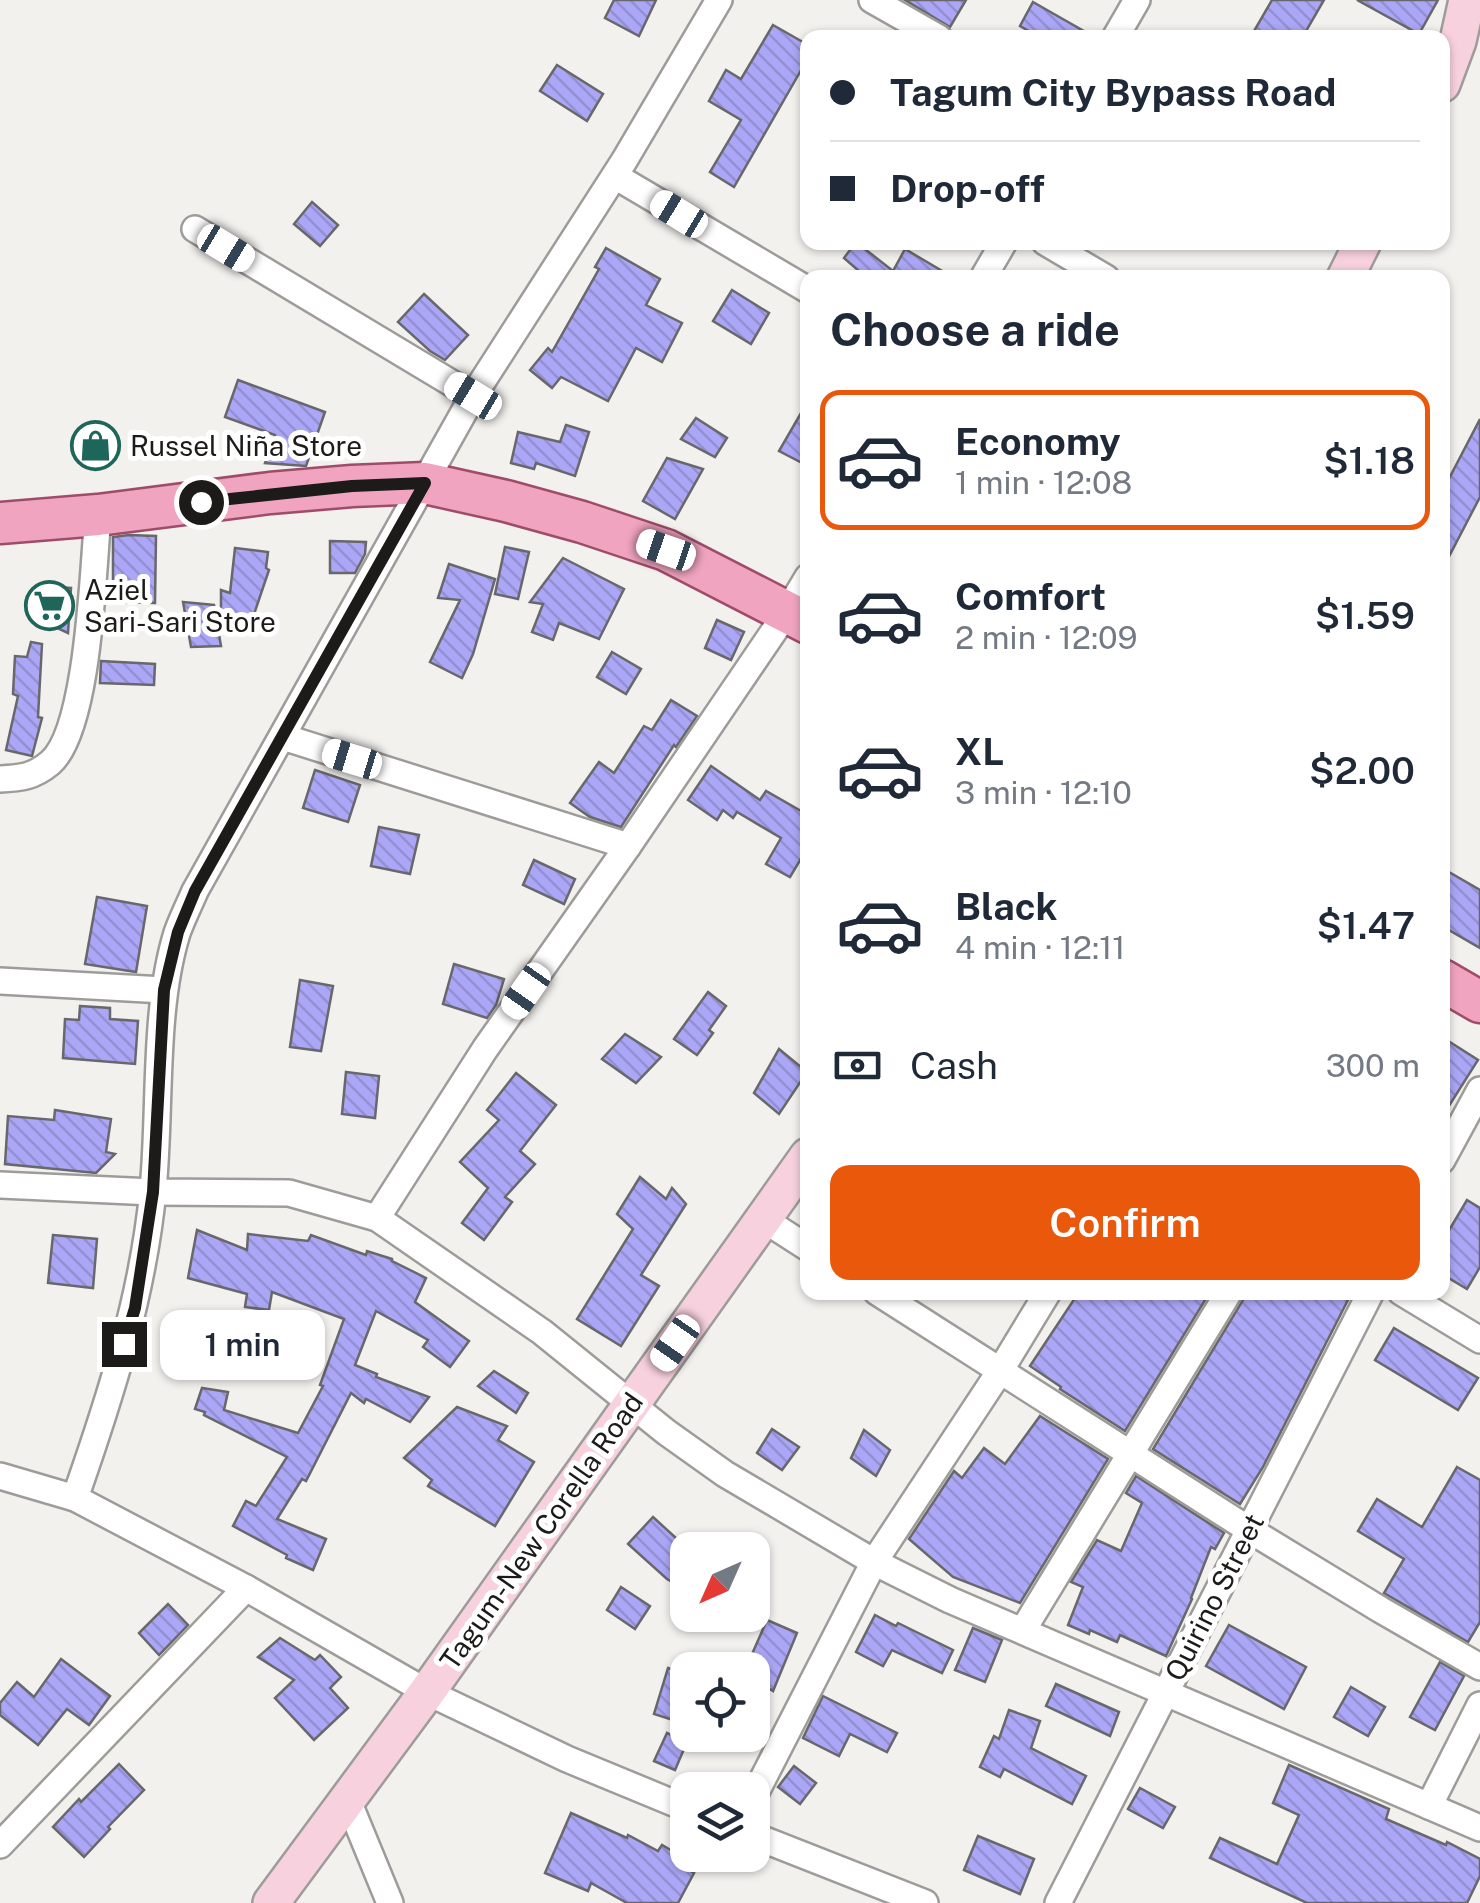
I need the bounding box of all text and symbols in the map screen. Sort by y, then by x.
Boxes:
text: Tagum City Bypass Road [890,70,1336,115]
text: Drop-off [890,166,1045,211]
car [646,186,712,242]
car [193,220,259,276]
text: Choose a ride [830,303,1120,356]
car [440,368,506,424]
icon: car [835,415,925,505]
shop icon: Russel Niña Store [69,419,121,471]
text: Economy [955,419,1121,464]
place label: Russel Niña Store [130,429,362,462]
text: $1.18 [1323,438,1415,483]
text: 1 min · 12:08 [955,464,1132,501]
route start [179,480,224,525]
car [633,526,699,574]
icon: car [835,570,925,660]
place label: Aziel Sari-Sari Store [84,573,276,638]
text: Comfort [955,574,1106,619]
supermarket icon: Aziel Sari-Sari Store [23,579,75,631]
text: $1.59 [1315,593,1415,638]
text: 2 min · 12:09 [955,619,1137,656]
icon: car [835,725,925,815]
text: XL [955,729,1004,774]
car [319,736,385,782]
text: $2.00 [1309,748,1415,793]
text: 3 min · 12:10 [955,774,1132,811]
icon: car [835,880,925,970]
text: Black [955,884,1058,929]
text: $1.47 [1317,903,1415,948]
text: 4 min · 12:11 [955,929,1125,966]
car [497,958,555,1024]
icon: cash [830,1038,885,1093]
text: Cash [910,1043,998,1088]
text: 300 m [1326,1047,1420,1084]
button: Confirm [830,1165,1420,1280]
callout: 1 min [159,1309,324,1379]
car [646,1310,704,1376]
route end [102,1322,147,1367]
text: 1 min [204,1326,281,1363]
street label: Tagum-New Corella Road [433,1386,649,1676]
street label: Quirino Street [1158,1508,1270,1686]
north arrow [670,1532,770,1632]
map controls [670,1532,770,1872]
button: locate [670,1652,770,1752]
button: layers [670,1772,770,1872]

